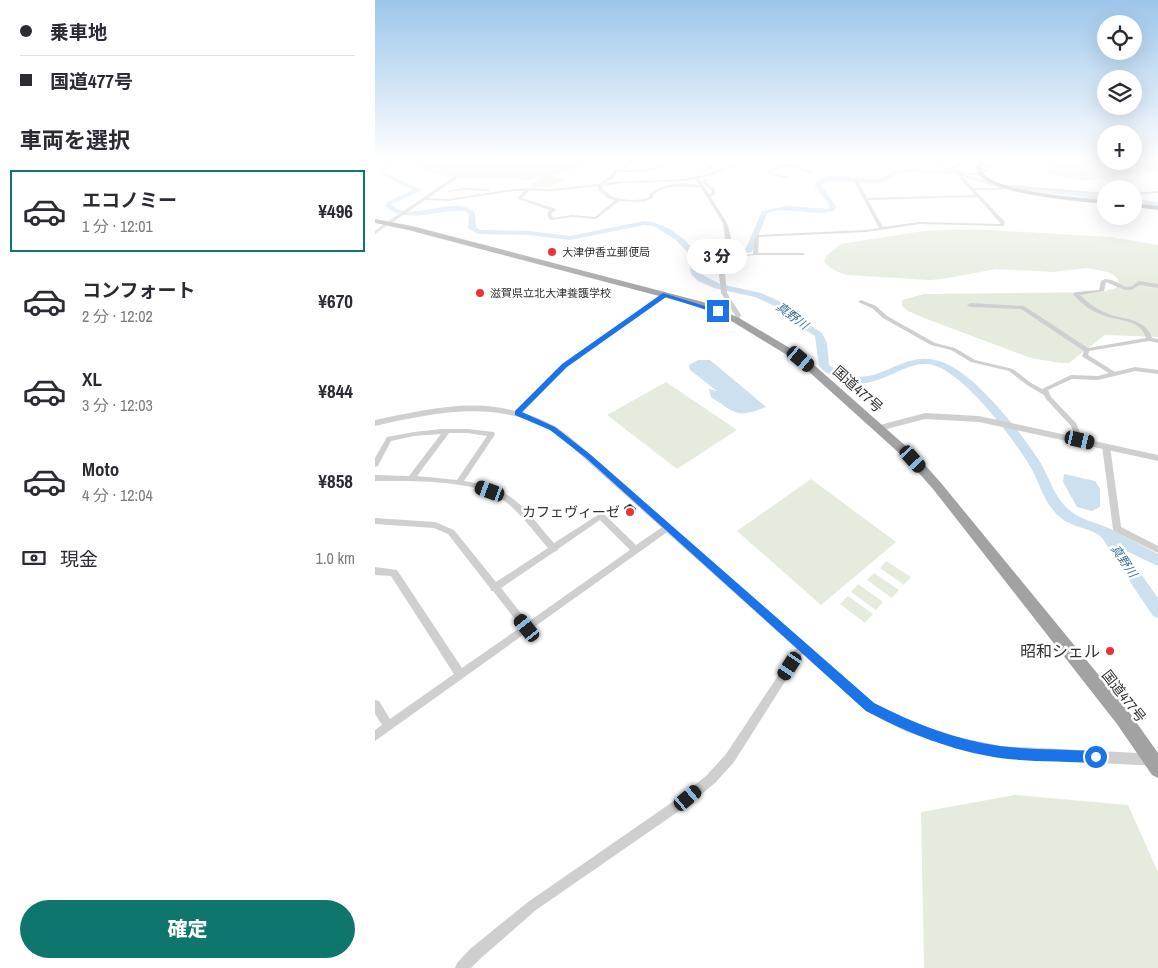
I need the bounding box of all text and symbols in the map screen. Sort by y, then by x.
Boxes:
map controls [1097,15,1142,225]
button: locate [1097,15,1142,60]
text: 乗車地 [50,19,107,45]
text: 国道477号 [50,68,133,94]
button: layers [1097,70,1142,115]
text: 車両を選択 [20,125,130,155]
button: + [1097,125,1142,170]
button: − [1097,180,1142,225]
text: エコノミー [82,187,177,213]
icon: car [22,189,67,234]
text: ¥496 [318,198,353,224]
text: 1 分 · 12:01 [82,215,153,237]
callout: 3 分 [688,238,748,274]
place label: 大津伊香立郵便局 [562,245,650,259]
text: 3 分 [704,245,730,267]
marker: 大津伊香立郵便局 [546,246,558,258]
text: コンフォート [82,277,195,303]
icon: car [22,279,67,324]
place label: 滋賀県立北大津養護学校 [490,286,611,300]
marker: 滋賀県立北大津養護学校 [474,287,486,299]
text: ¥670 [318,288,353,314]
water label: 真野川 [773,299,813,334]
route end [707,300,729,322]
text: 2 分 · 12:02 [82,305,153,327]
car [784,344,817,374]
street label: 国道477号 [829,362,887,416]
text: XL [82,366,102,392]
icon: car [22,369,67,414]
text: ¥844 [318,378,353,404]
text: 3 分 · 12:03 [82,394,153,416]
car [1063,429,1096,451]
car [897,443,928,475]
text: Moto [82,456,119,482]
icon: car [22,459,67,504]
text: ¥858 [318,468,353,494]
car [473,479,506,503]
text: 4 分 · 12:04 [82,484,153,506]
place label: カフェヴィーゼ [522,503,620,521]
marker: カフェヴィーゼ [624,506,636,518]
water label: 真野川 [1107,542,1142,582]
icon: cash [20,544,48,572]
text: 現金 [60,546,98,572]
text: 1.0 km [316,547,355,569]
car [511,612,542,644]
place label: 昭和シェル [1020,640,1100,662]
marker: 昭和シェル [1104,645,1116,657]
car [775,649,804,683]
street label: 国道477号 [1098,666,1150,726]
route start [1085,746,1107,768]
car [671,783,704,813]
button: 確定 [20,900,355,958]

